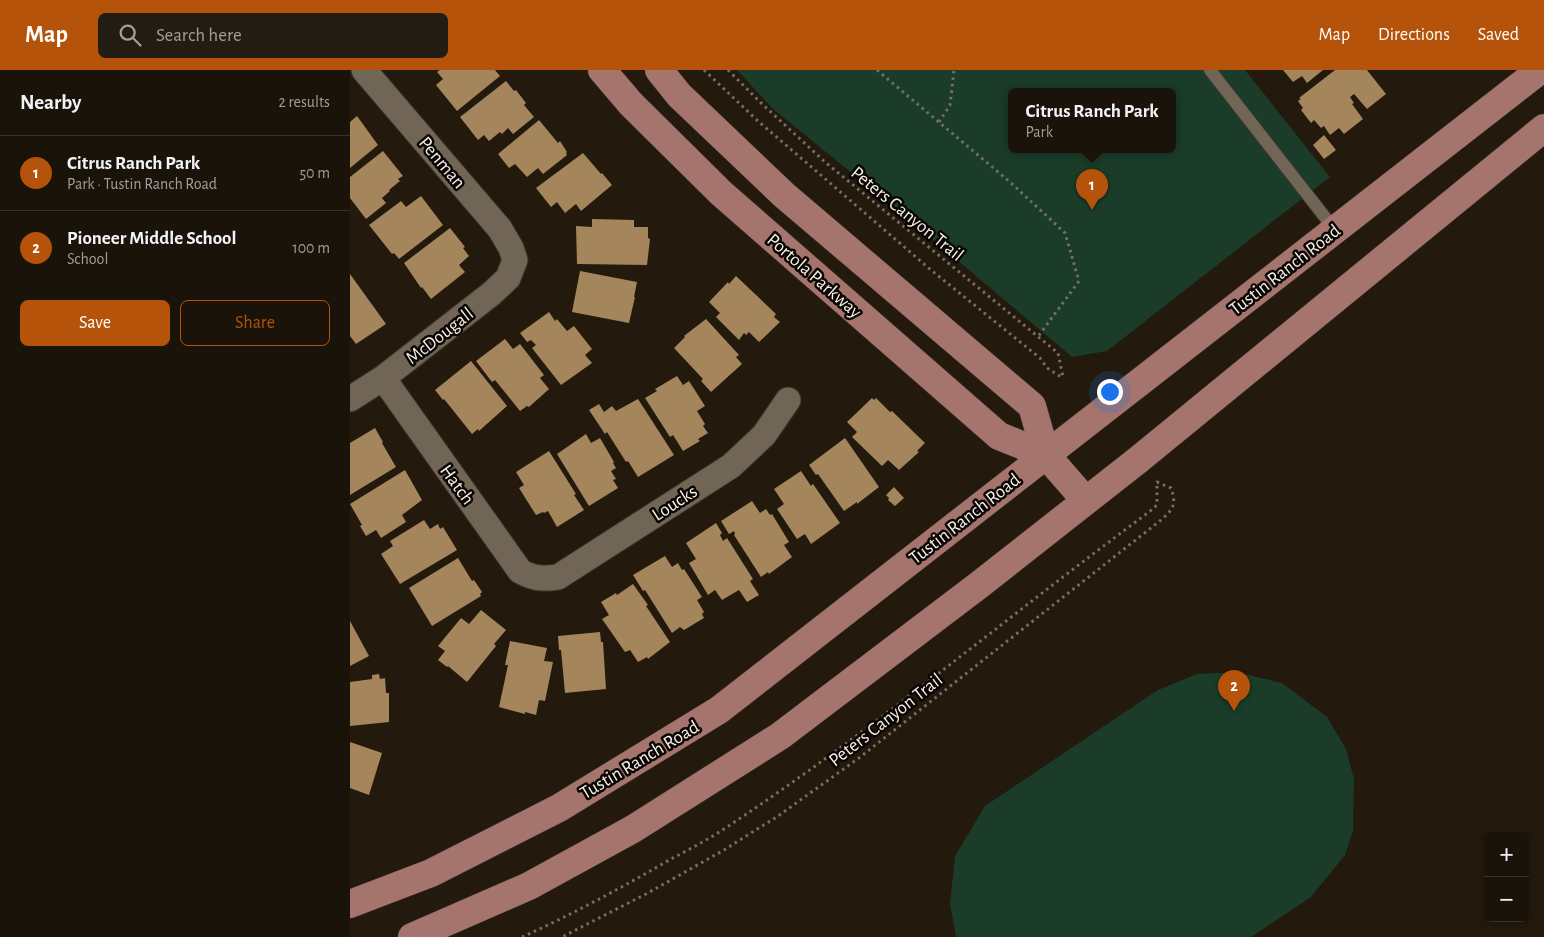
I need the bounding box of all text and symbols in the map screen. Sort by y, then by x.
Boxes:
search box [98,13,448,58]
icon: search [116,21,144,49]
text: Map [25,23,68,47]
text: Search here [156,26,242,45]
text: Map [1319,26,1350,44]
text: Directions [1378,26,1450,44]
text: Saved [1478,26,1519,44]
popup [1008,88,1176,153]
text: Nearby [20,92,81,113]
text: 2 results [278,94,330,110]
text: Citrus Ranch Park [1025,102,1159,121]
text: Park [1025,124,1053,140]
street label: Penman [415,133,469,192]
text: Citrus Ranch Park [67,154,200,173]
street label: Peters Canyon Trail [847,163,967,265]
text: 1 [33,165,39,181]
text: 50 m [299,165,330,181]
pin: 1 [1076,169,1108,210]
text: Park · Tustin Ranch Road [67,176,217,192]
street label: Tustin Ranch Road [1226,221,1344,319]
text: Pioneer Middle School [67,229,236,248]
street label: Portola Parkway [763,230,865,322]
text: 2 [32,240,40,256]
text: 100 m [292,240,330,256]
text: School [67,251,108,267]
button: Save [20,300,170,346]
button: Share [180,300,330,346]
street label: McDougall [403,304,477,368]
your location [1097,379,1123,405]
street label: Hatch [436,461,478,508]
street label: Tustin Ranch Road [906,470,1024,568]
street label: Loucks [649,482,701,525]
street label: Peters Canyon Trail [825,670,946,770]
pin: 2 [1218,670,1250,711]
street label: Tustin Ranch Road [577,717,703,803]
map controls [1484,832,1529,922]
button: + [1484,832,1529,877]
button: − [1484,877,1529,922]

